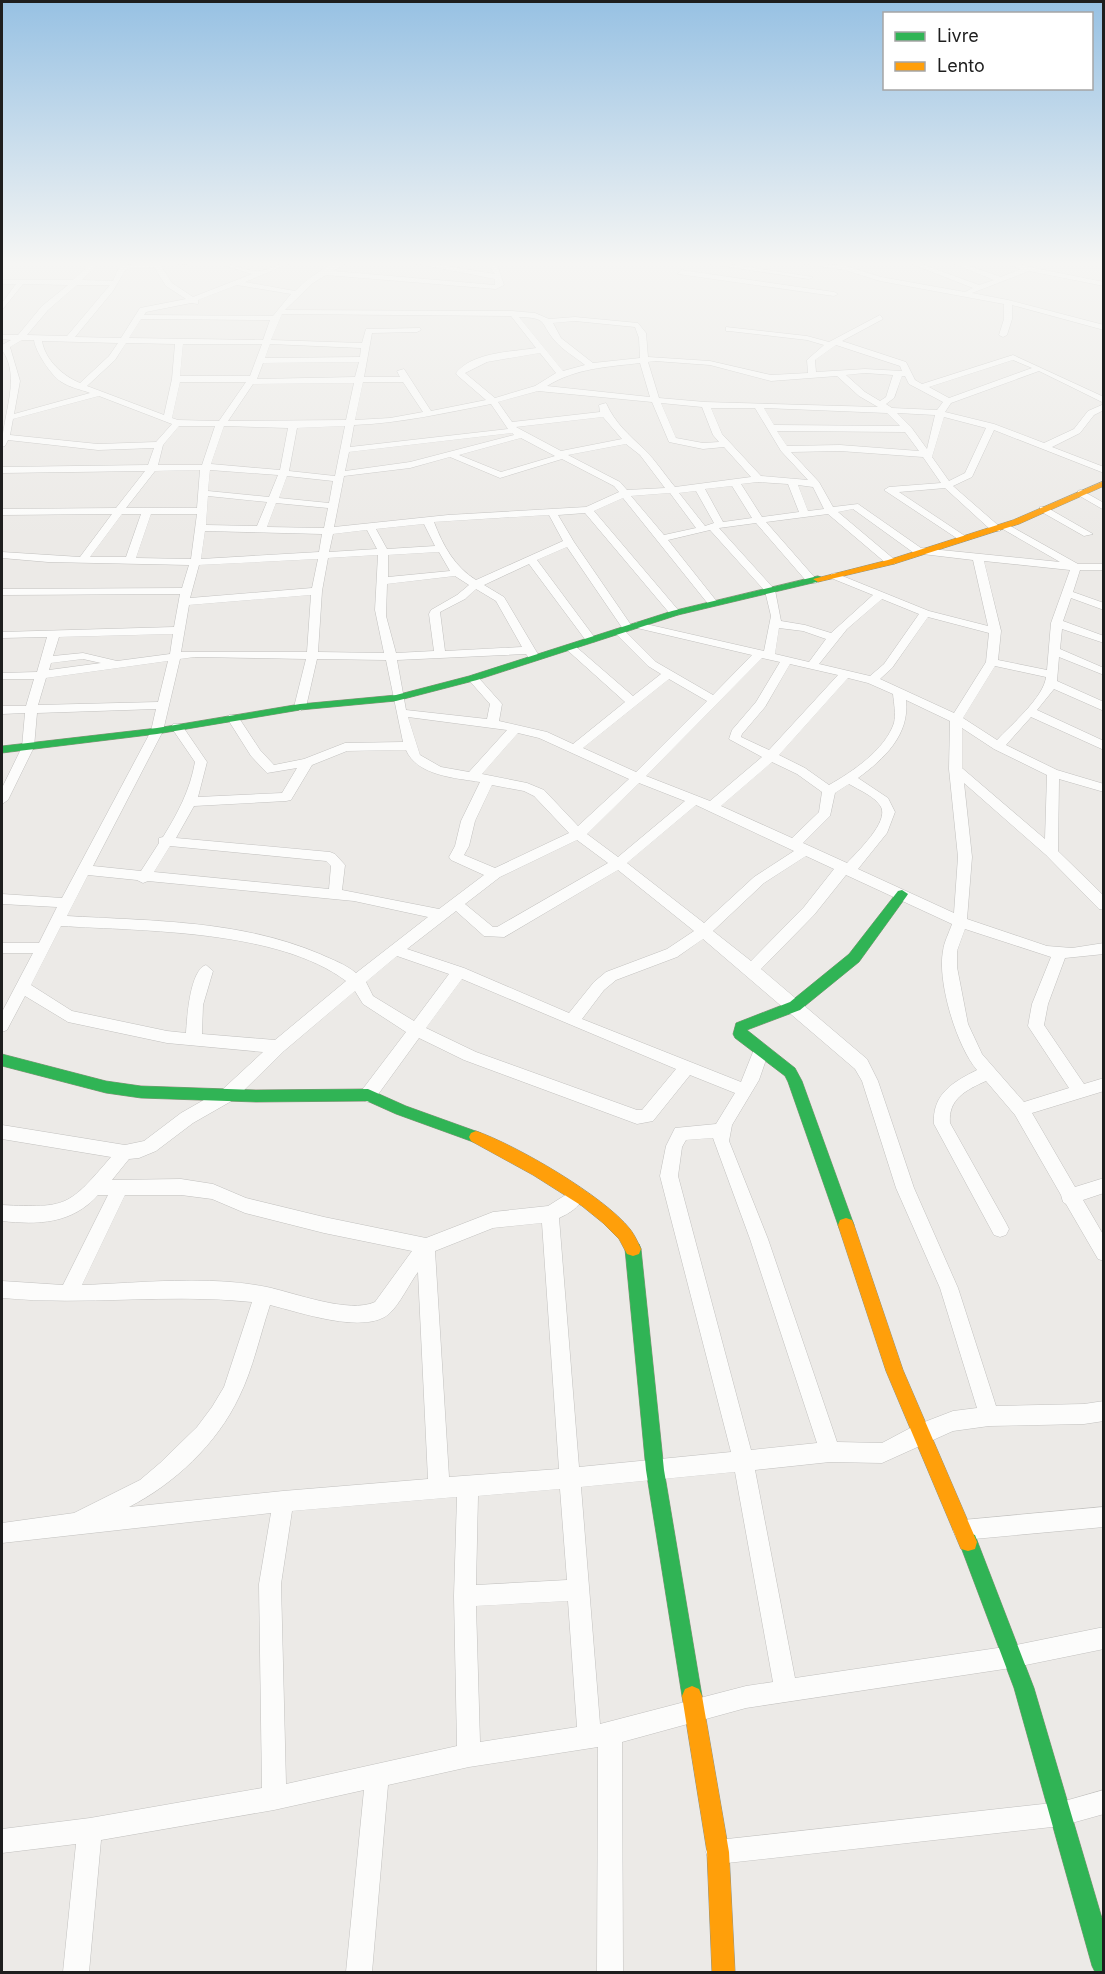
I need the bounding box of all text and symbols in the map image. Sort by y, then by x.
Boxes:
legend [883,12,1093,90]
text: Livre [937,25,979,46]
text: Lento [937,55,985,76]

